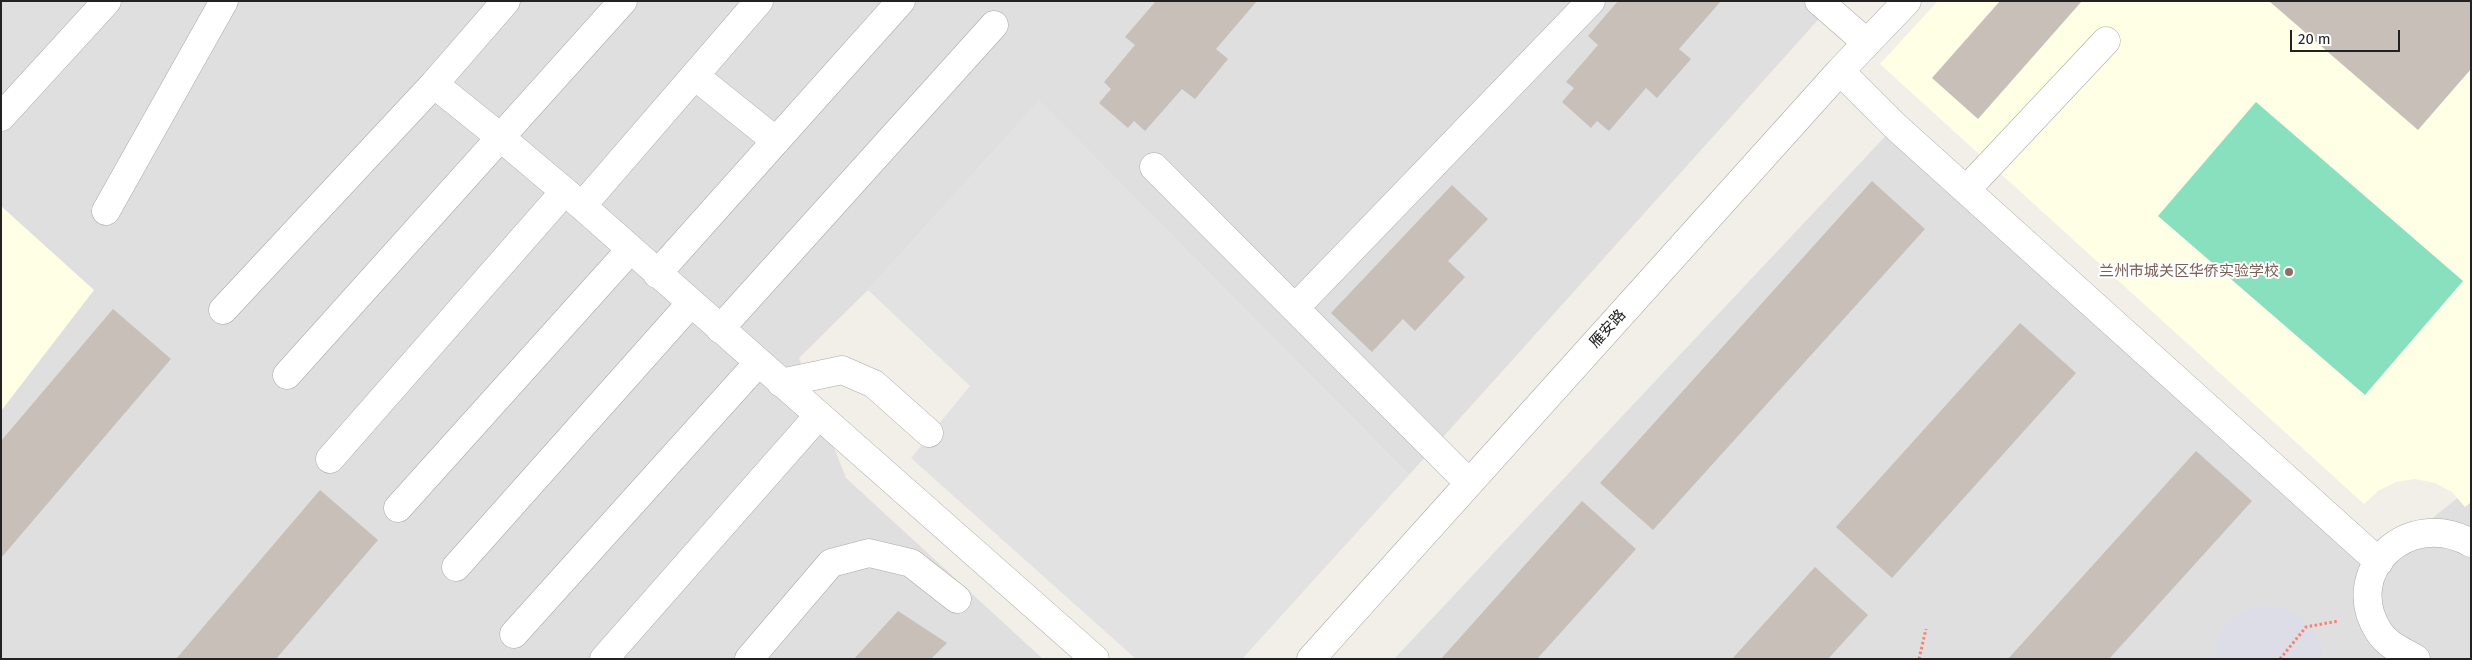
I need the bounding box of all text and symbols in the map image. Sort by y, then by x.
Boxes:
scale bar [2292,20,2402,52]
text: 20 m [2298,30,2331,48]
place label: 兰州市城关区华侨实验学校 [2099,263,2279,281]
marker: 兰州市城关区华侨实验学校 [2283,266,2295,278]
street label: 雁安路 [1586,306,1630,352]

